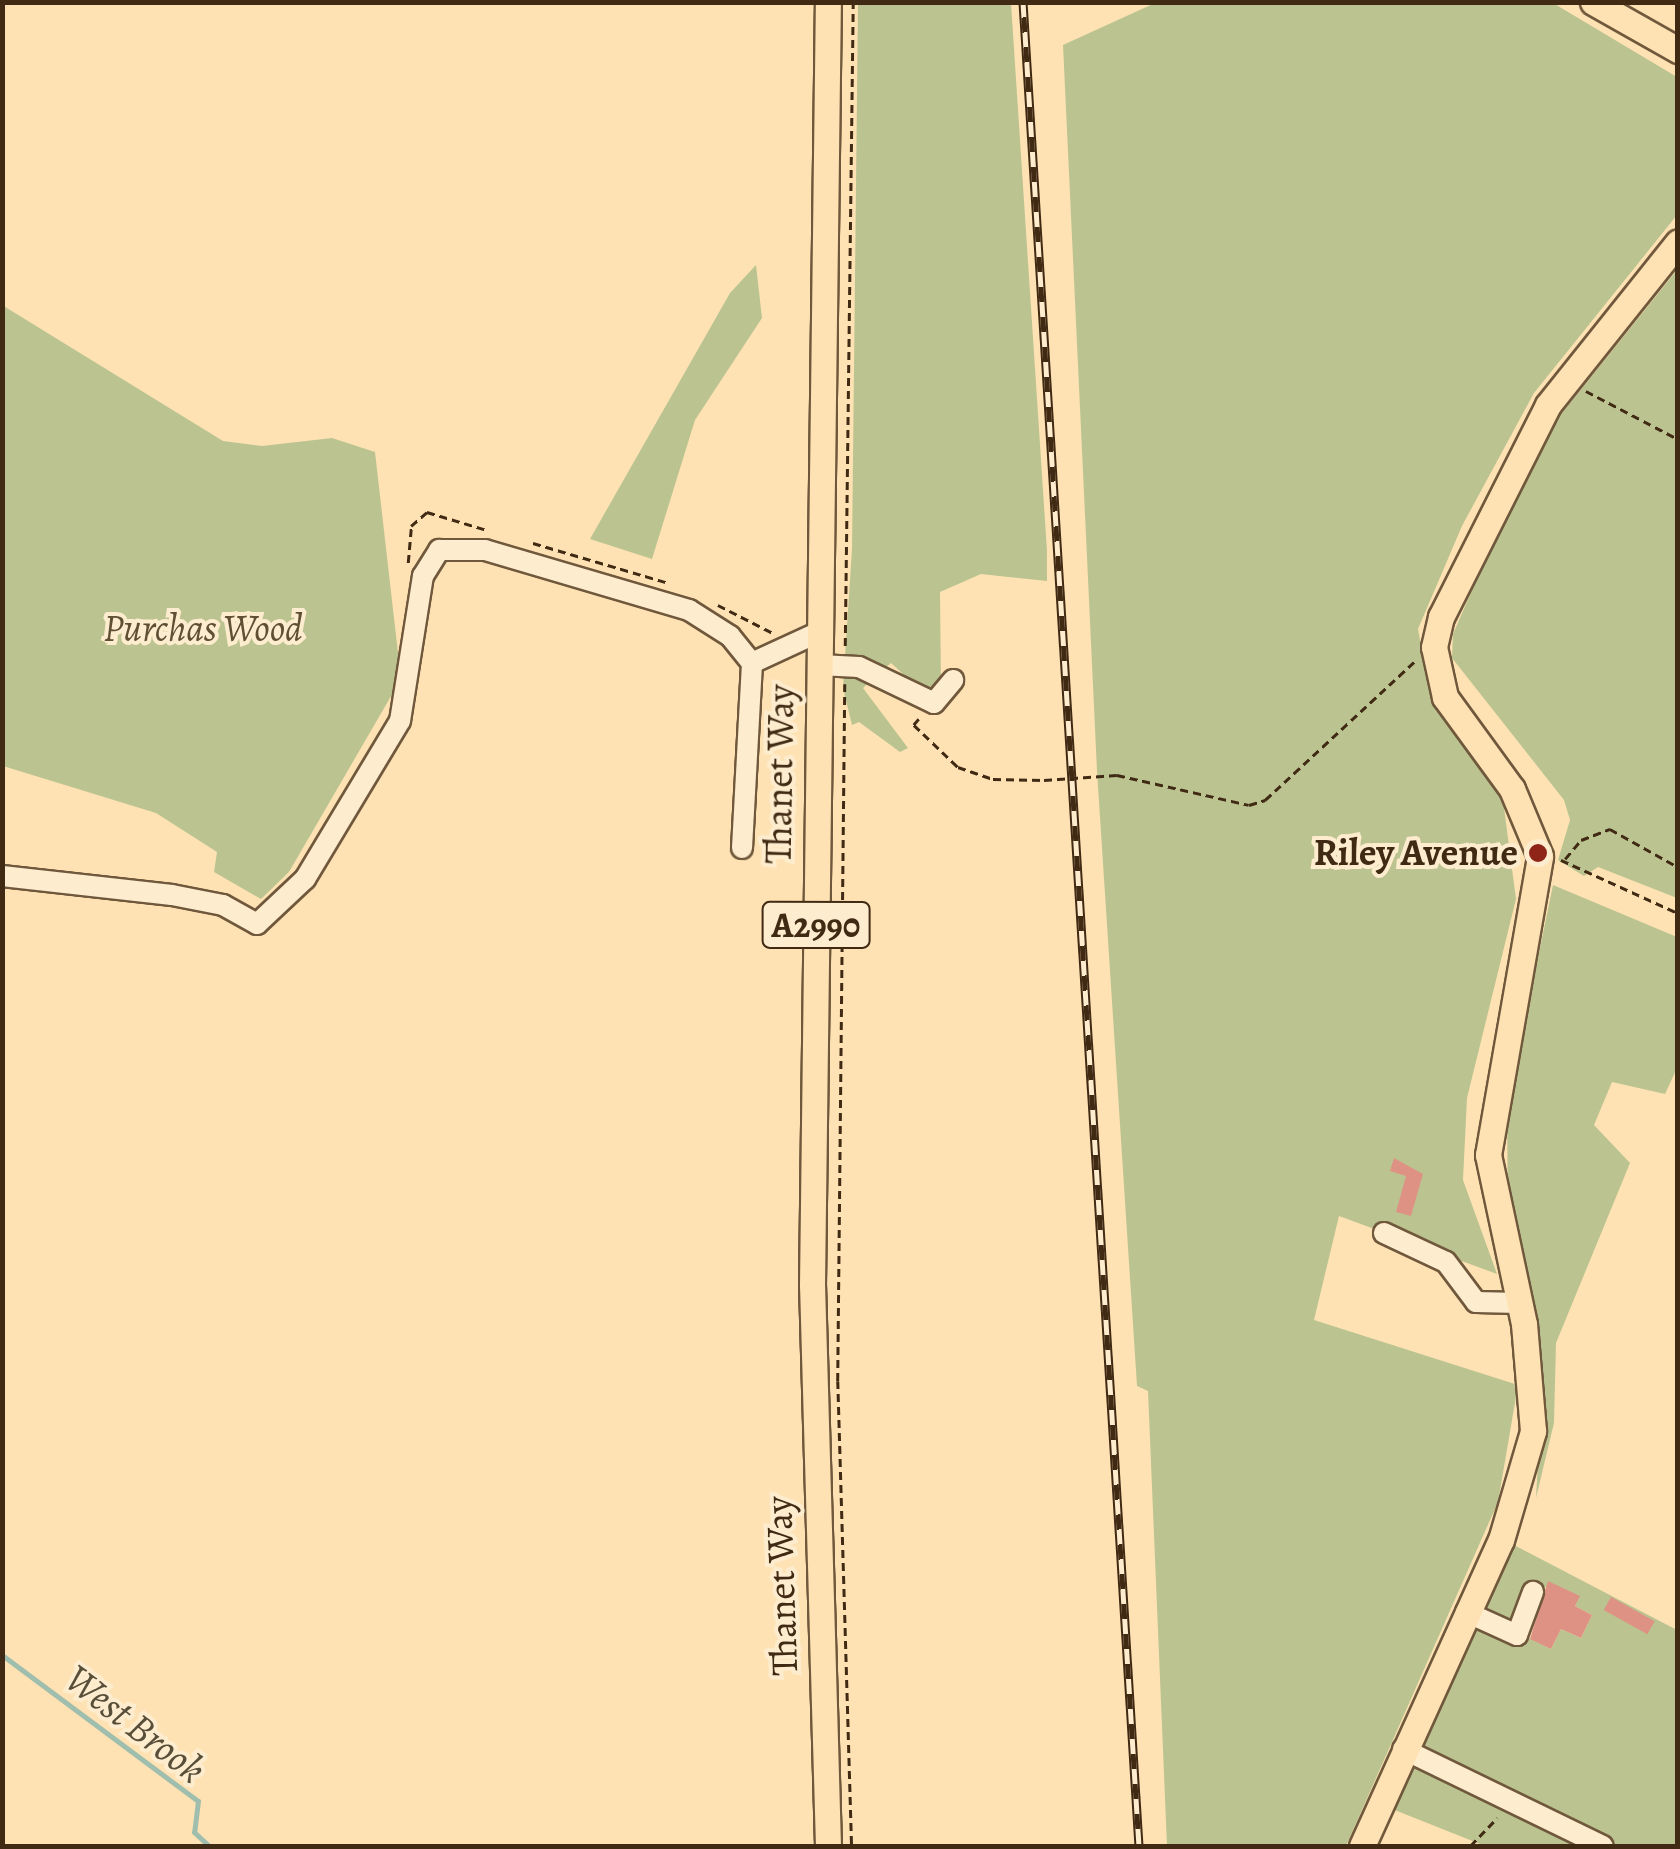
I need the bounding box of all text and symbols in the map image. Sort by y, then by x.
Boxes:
park label: Purchas Wood [103,606,303,652]
street label: Thanet Way [756,684,804,864]
place label: Riley Avenue [1314,830,1518,876]
marker: Riley Avenue [1527,842,1549,864]
road number: A2990 [761,895,871,955]
street label: Thanet Way [756,1495,808,1677]
water label: West Brook [55,1654,215,1794]

